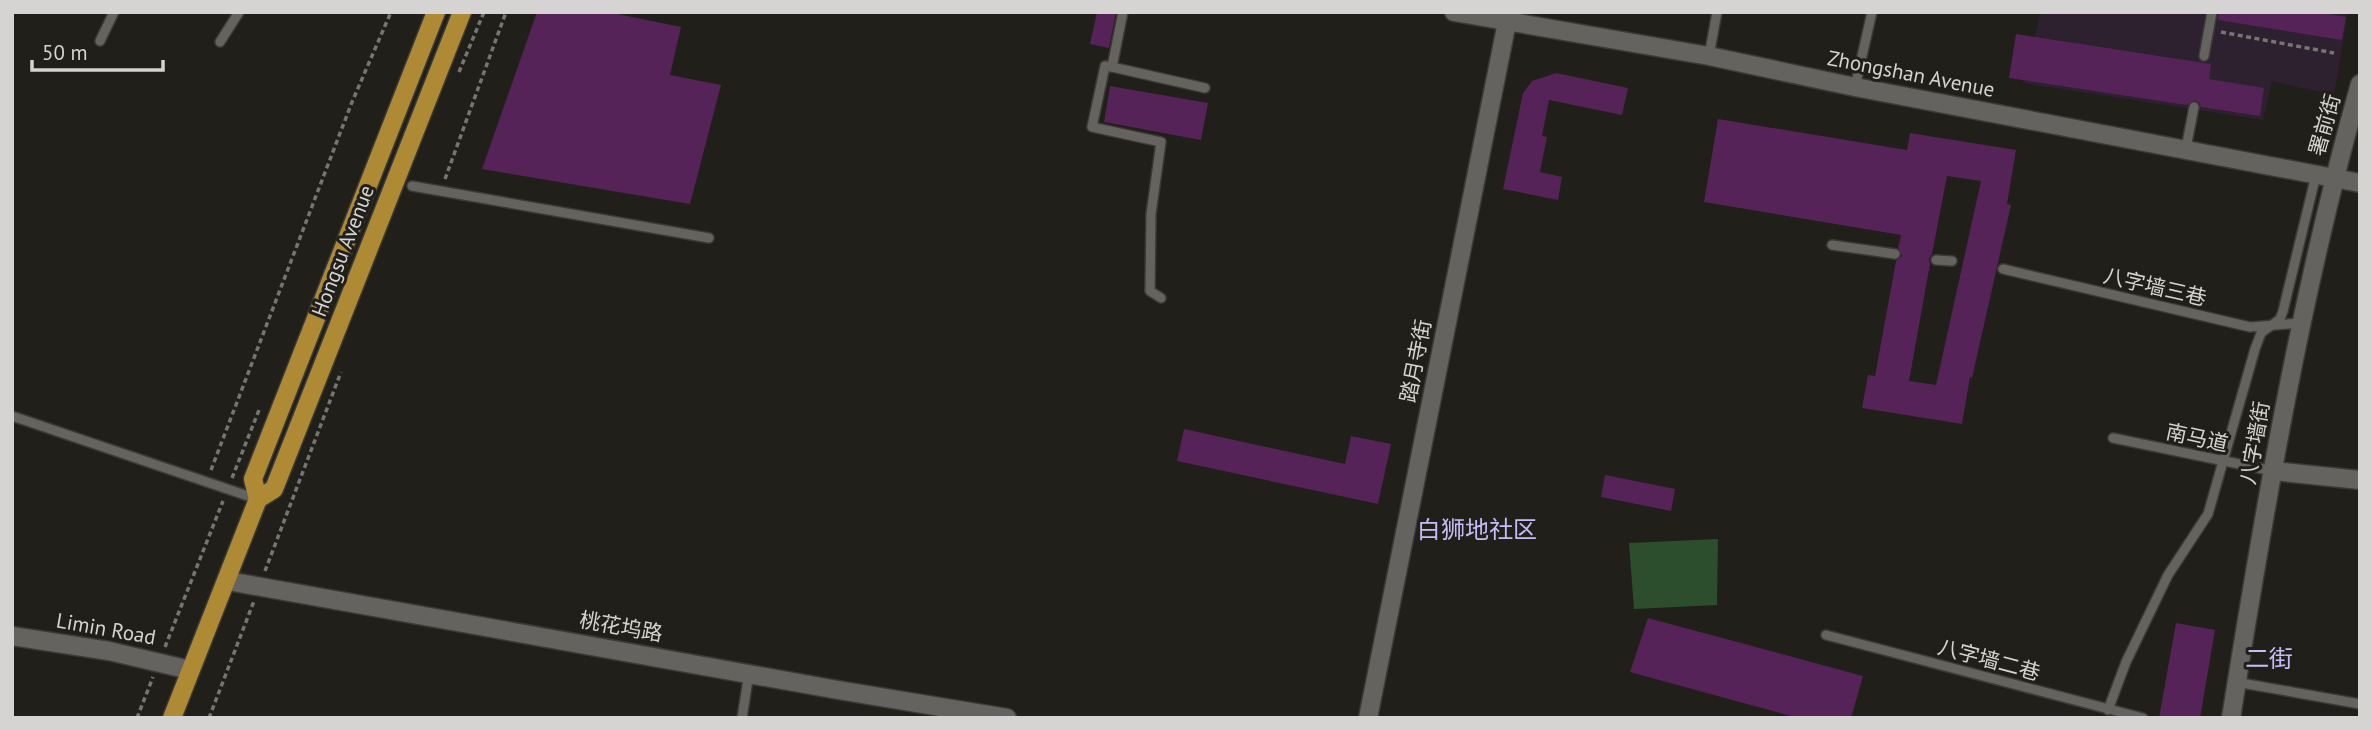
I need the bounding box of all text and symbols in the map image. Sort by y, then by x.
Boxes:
scale bar [32,28,163,72]
text: 50 m [42,39,88,66]
street label: Zhongshan Avenue [1825,44,1997,103]
street label: 署前街 [2303,91,2346,159]
street label: Hongsu Avenue [305,181,380,320]
street label: 八字墙三巷 [2101,262,2209,311]
street label: 踏月寺街 [1394,317,1437,405]
street label: 八字墙街 [2234,399,2275,487]
street label: 南马道 [2163,418,2231,457]
district label: 白狮地社区 [1417,514,1537,545]
street label: Limin Road [54,606,158,651]
street label: 桃花坞路 [577,606,665,647]
street label: 八字墙二巷 [1935,633,2043,686]
district label: 二街 [2245,643,2293,674]

